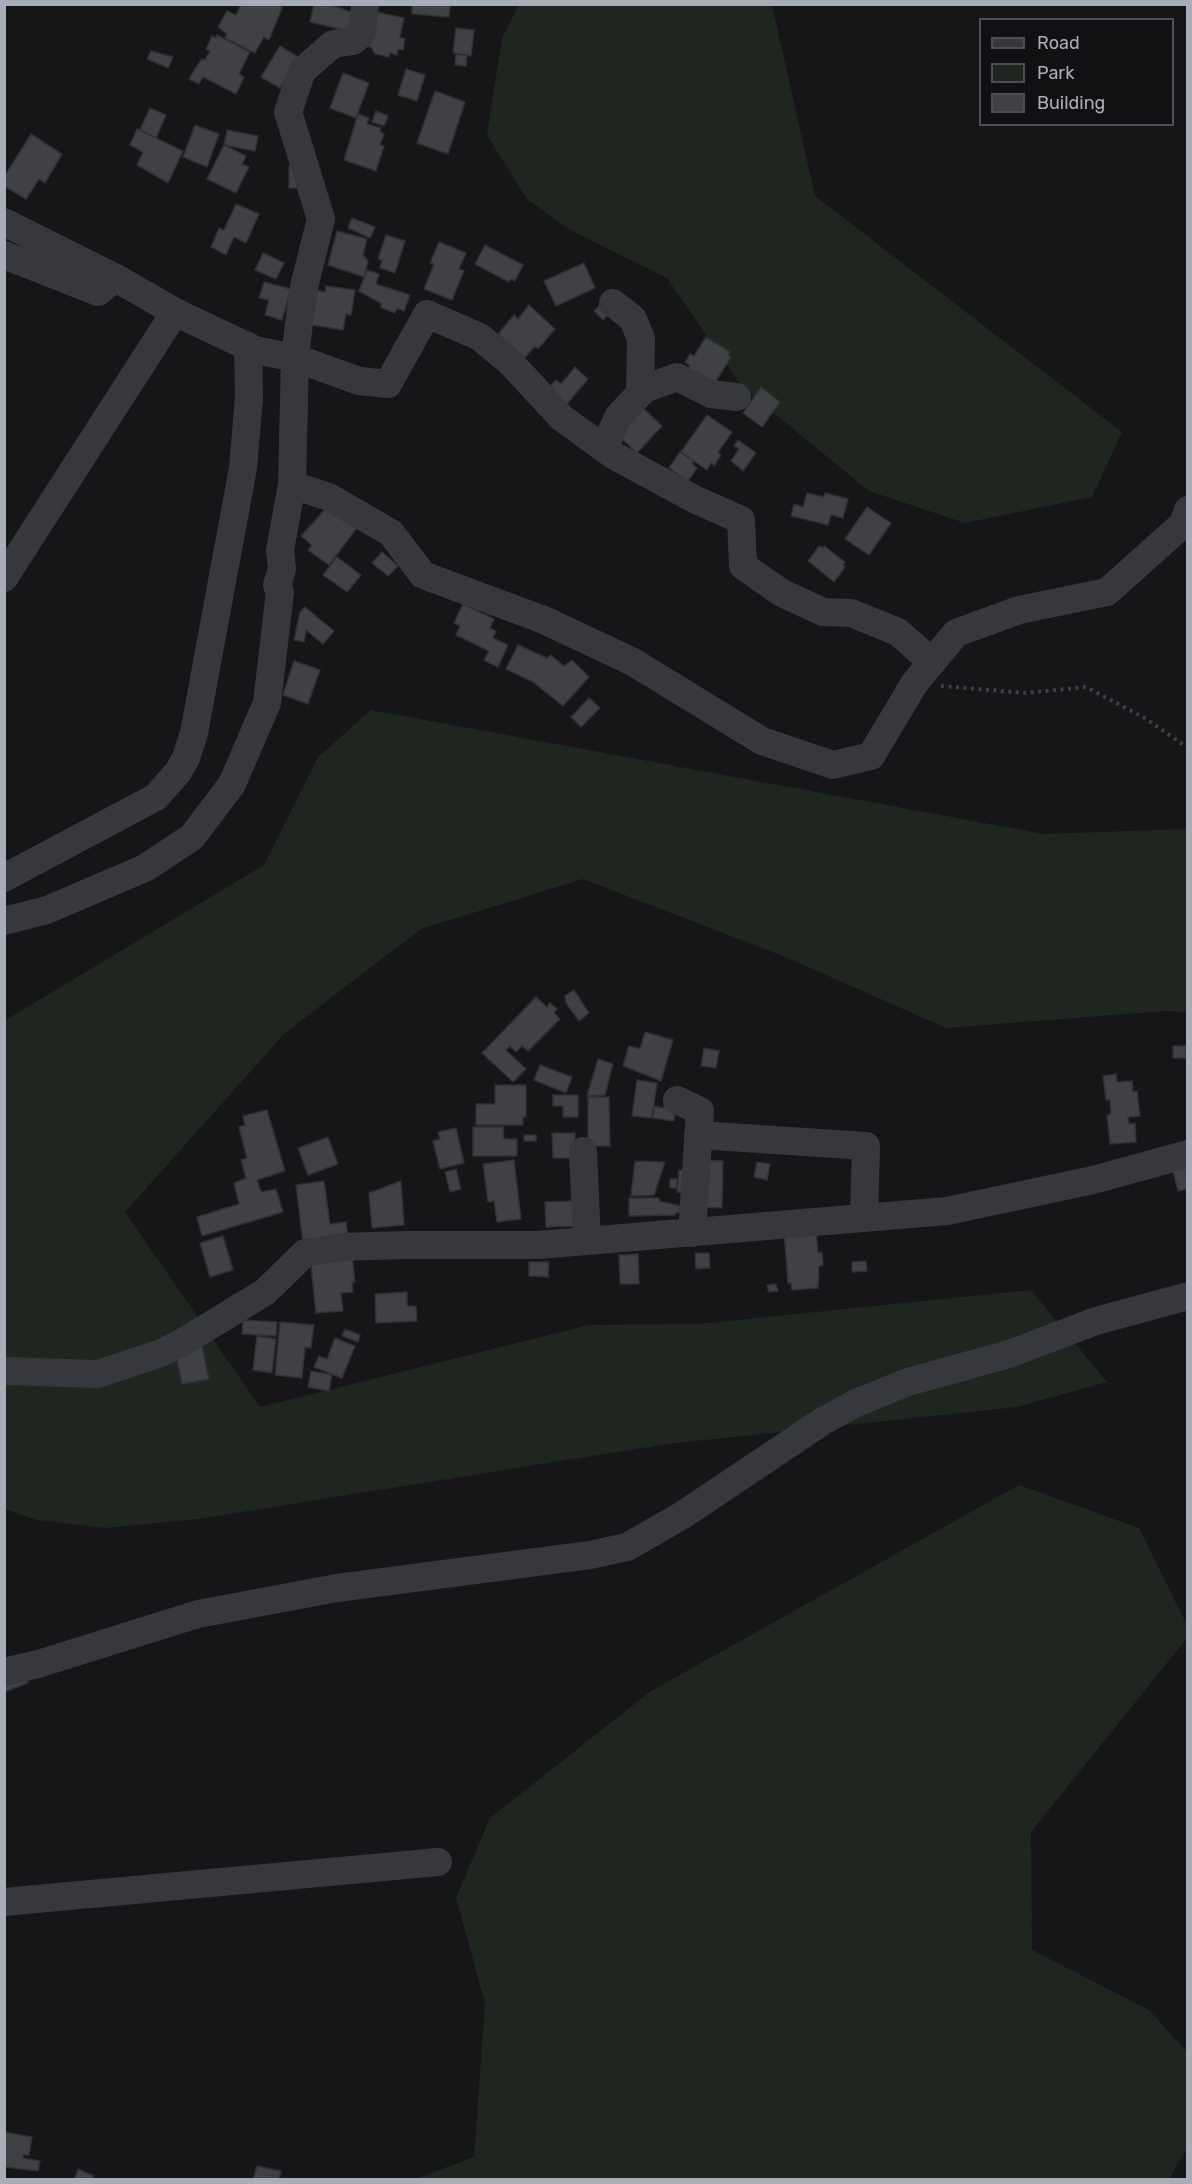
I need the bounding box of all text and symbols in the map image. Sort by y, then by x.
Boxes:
legend [979,18,1174,126]
text: Road [1037,32,1080,54]
text: Park [1037,62,1074,84]
text: Building [1037,92,1105,114]

